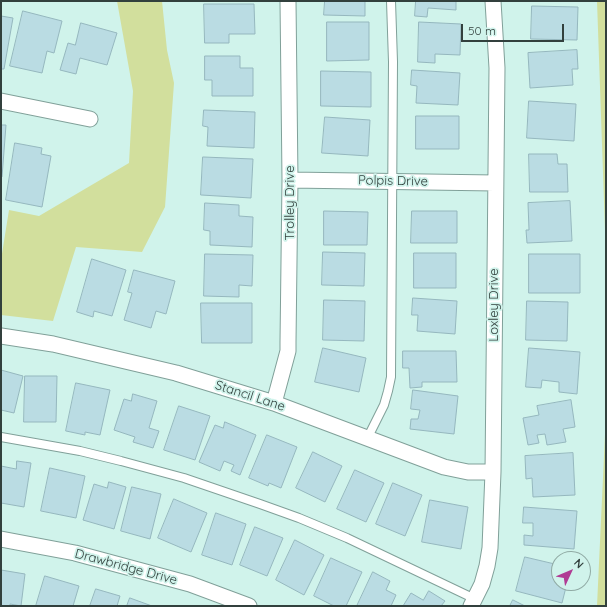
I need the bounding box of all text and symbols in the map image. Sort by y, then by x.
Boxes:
scale bar [463,16,566,42]
text: 50 m [468,23,496,38]
street label: Trolley Drive [282,166,298,240]
street label: Polpis Drive [358,173,428,189]
street label: Loxley Drive [486,268,502,342]
street label: Stancil Lane [213,377,287,415]
street label: Drawbridge Drive [73,546,179,588]
north arrow [551,551,591,591]
text: N [571,556,587,571]

